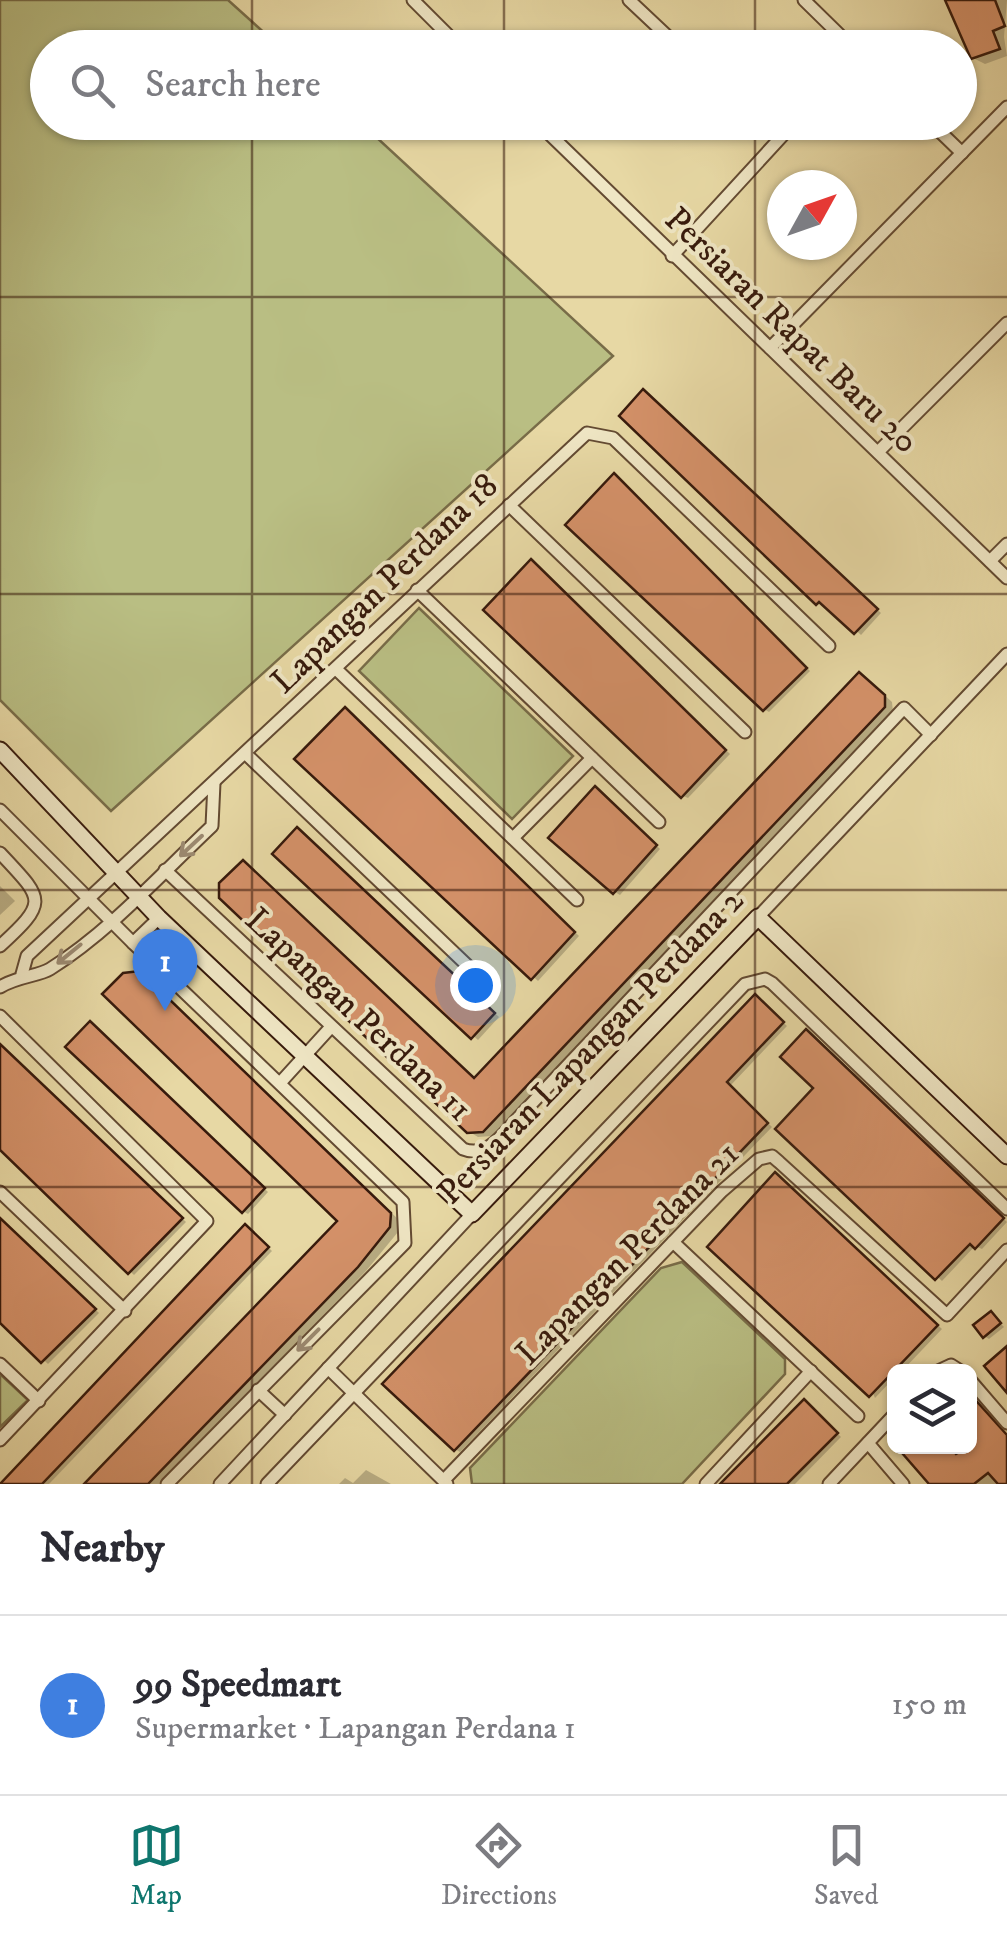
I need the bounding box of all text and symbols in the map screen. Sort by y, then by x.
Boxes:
search box [30,30,977,140]
icon: search [65,58,120,113]
text: Search here [145,61,321,109]
north arrow [767,170,857,260]
street label: Persiaran Rapat Baru 20 [655,198,927,464]
street label: Lapangan Perdana 18 [262,464,508,704]
one-way arrow [179,834,203,858]
street label: Persiaran Lapangan Perdana 2 [428,880,754,1214]
street label: Lapangan Perdana 11 [235,899,481,1131]
pin: 1 [132,928,198,1011]
one-way arrow [56,943,82,965]
your location [450,960,501,1011]
street label: Lapangan Perdana 21 [507,1133,749,1375]
one-way arrow [296,1328,320,1352]
map controls [887,1364,977,1454]
button: layers [887,1364,977,1454]
text: Nearby [40,1523,164,1575]
text: 99 Speedmart [135,1661,342,1709]
text: 1 [67,1685,78,1725]
text: 150 m [891,1685,967,1725]
text: Supermarket · Lapangan Perdana 1 [135,1709,576,1749]
tab: Map [129,1818,184,1913]
tab: Directions [441,1818,557,1913]
tab: Saved [814,1818,878,1913]

